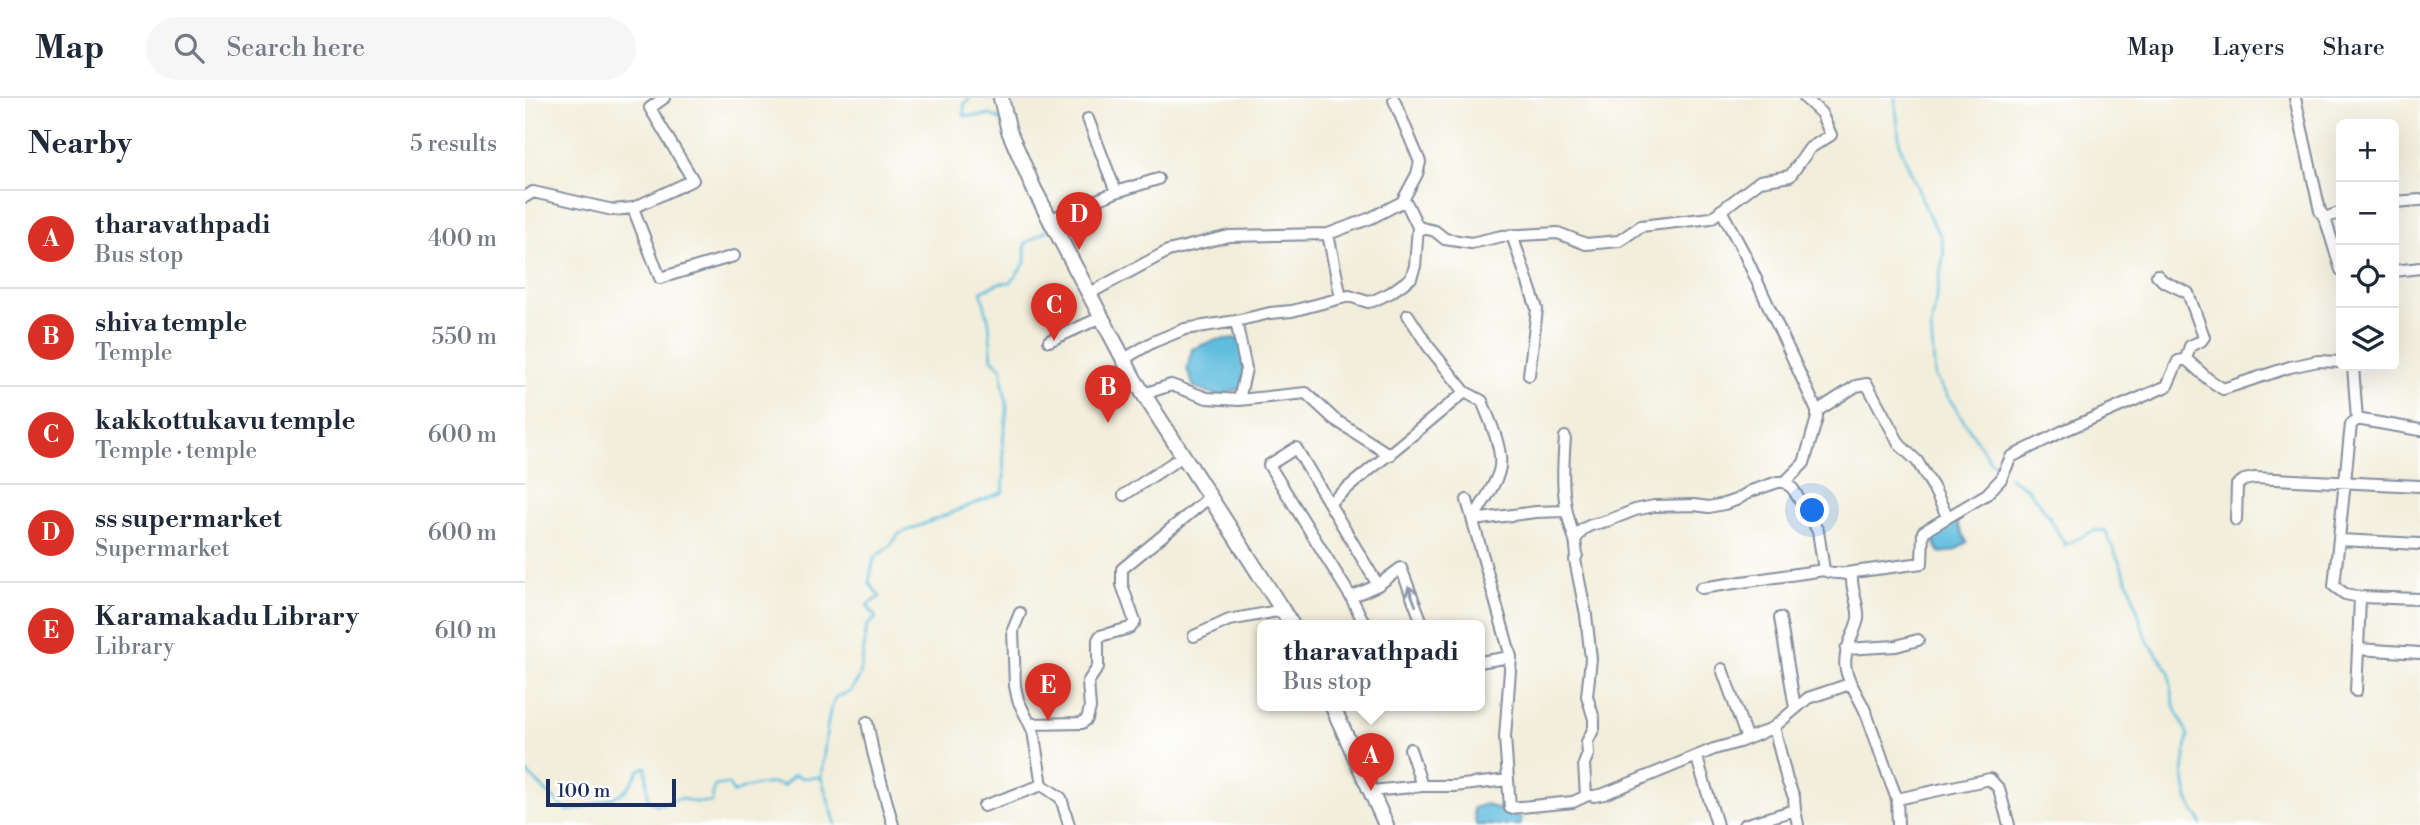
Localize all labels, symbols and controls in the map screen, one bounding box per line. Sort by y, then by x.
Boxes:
search box [146,17,636,80]
text: Map [35,28,104,69]
icon: search [170,29,208,67]
text: Search here [226,32,365,64]
text: Map [2127,33,2174,63]
text: Layers [2212,33,2284,63]
text: Share [2322,33,2385,63]
map controls [2336,119,2399,371]
button: + [2336,119,2399,182]
text: Nearby [28,125,132,163]
text: 5 results [410,130,497,158]
button: − [2336,182,2399,245]
pin: D [1056,192,1102,250]
text: tharavathpadi [95,209,270,241]
text: A [43,225,59,253]
text: 400 m [428,225,497,253]
text: Bus stop [95,241,183,269]
button: locate [2336,245,2399,308]
pin: C [1031,283,1077,341]
text: shiva temple [95,307,247,339]
button: layers [2336,308,2399,371]
text: B [42,323,60,351]
text: 550 m [432,323,497,351]
text: Temple [95,339,173,367]
pin: B [1085,365,1131,423]
text: kakkottukavu temple [95,405,355,437]
text: C [43,421,59,449]
text: 600 m [428,421,497,449]
text: Temple · temple [95,437,257,465]
your location [1795,493,1829,527]
text: ss supermarket [95,503,282,535]
text: D [42,519,60,547]
text: 600 m [428,519,497,547]
text: Supermarket [95,535,230,563]
one-way arrow [1404,586,1417,608]
text: Karamakadu Library [95,601,359,633]
text: E [43,617,59,645]
text: 610 m [434,617,497,645]
popup [1257,620,1485,711]
text: Library [95,633,174,661]
text: tharavathpadi [1283,636,1459,668]
pin: E [1025,663,1071,721]
text: Bus stop [1283,668,1372,696]
pin: A [1348,733,1394,791]
scale bar [546,776,675,808]
text: 100 m [557,779,610,803]

